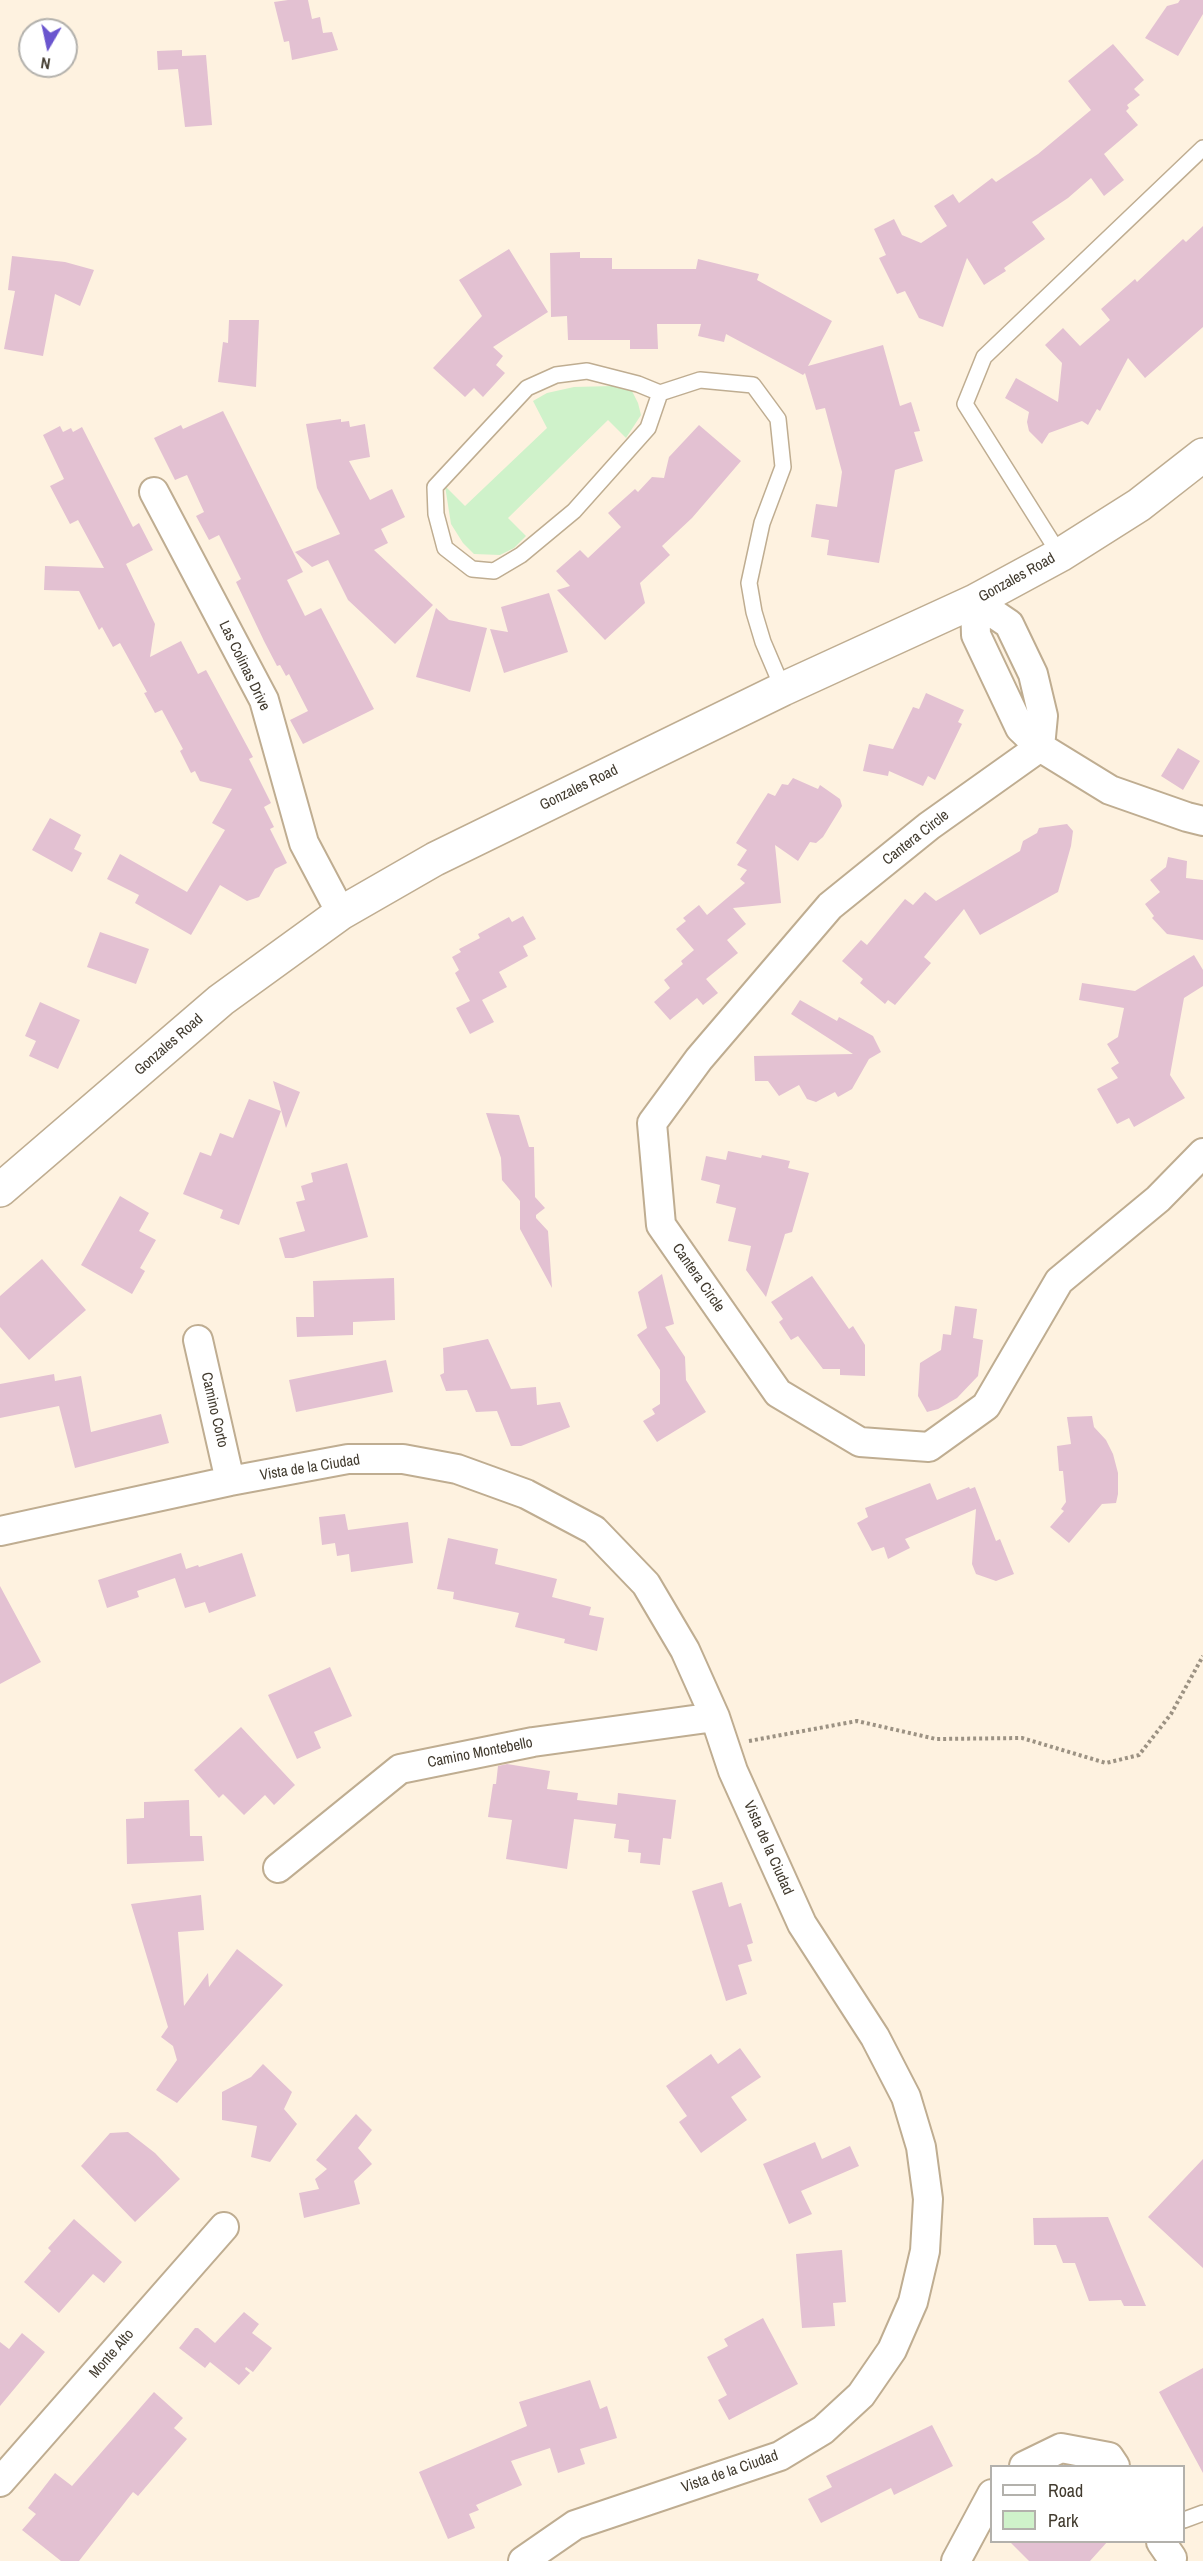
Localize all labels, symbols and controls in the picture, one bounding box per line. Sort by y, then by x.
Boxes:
north arrow [18,18,78,78]
text: N [39,52,52,75]
street label: Gonzales Road [976,550,1058,606]
street label: Las Colinas Drive [214,618,274,714]
street label: Gonzales Road [537,761,621,815]
street label: Cantera Circle [879,807,953,869]
street label: Gonzales Road [131,1010,207,1080]
street label: Cantera Circle [668,1240,728,1316]
street label: Camino Corto [197,1371,231,1449]
street label: Vista de la Ciudad [259,1451,361,1485]
street label: Camino Montebello [426,1734,534,1772]
street label: Vista de la Ciudad [739,1798,797,1898]
street label: Monte Alto [86,2326,138,2382]
street label: Vista de la Ciudad [679,2447,781,2497]
legend [990,2465,1185,2543]
text: Road [1048,2478,1083,2503]
text: Park [1048,2508,1078,2533]

